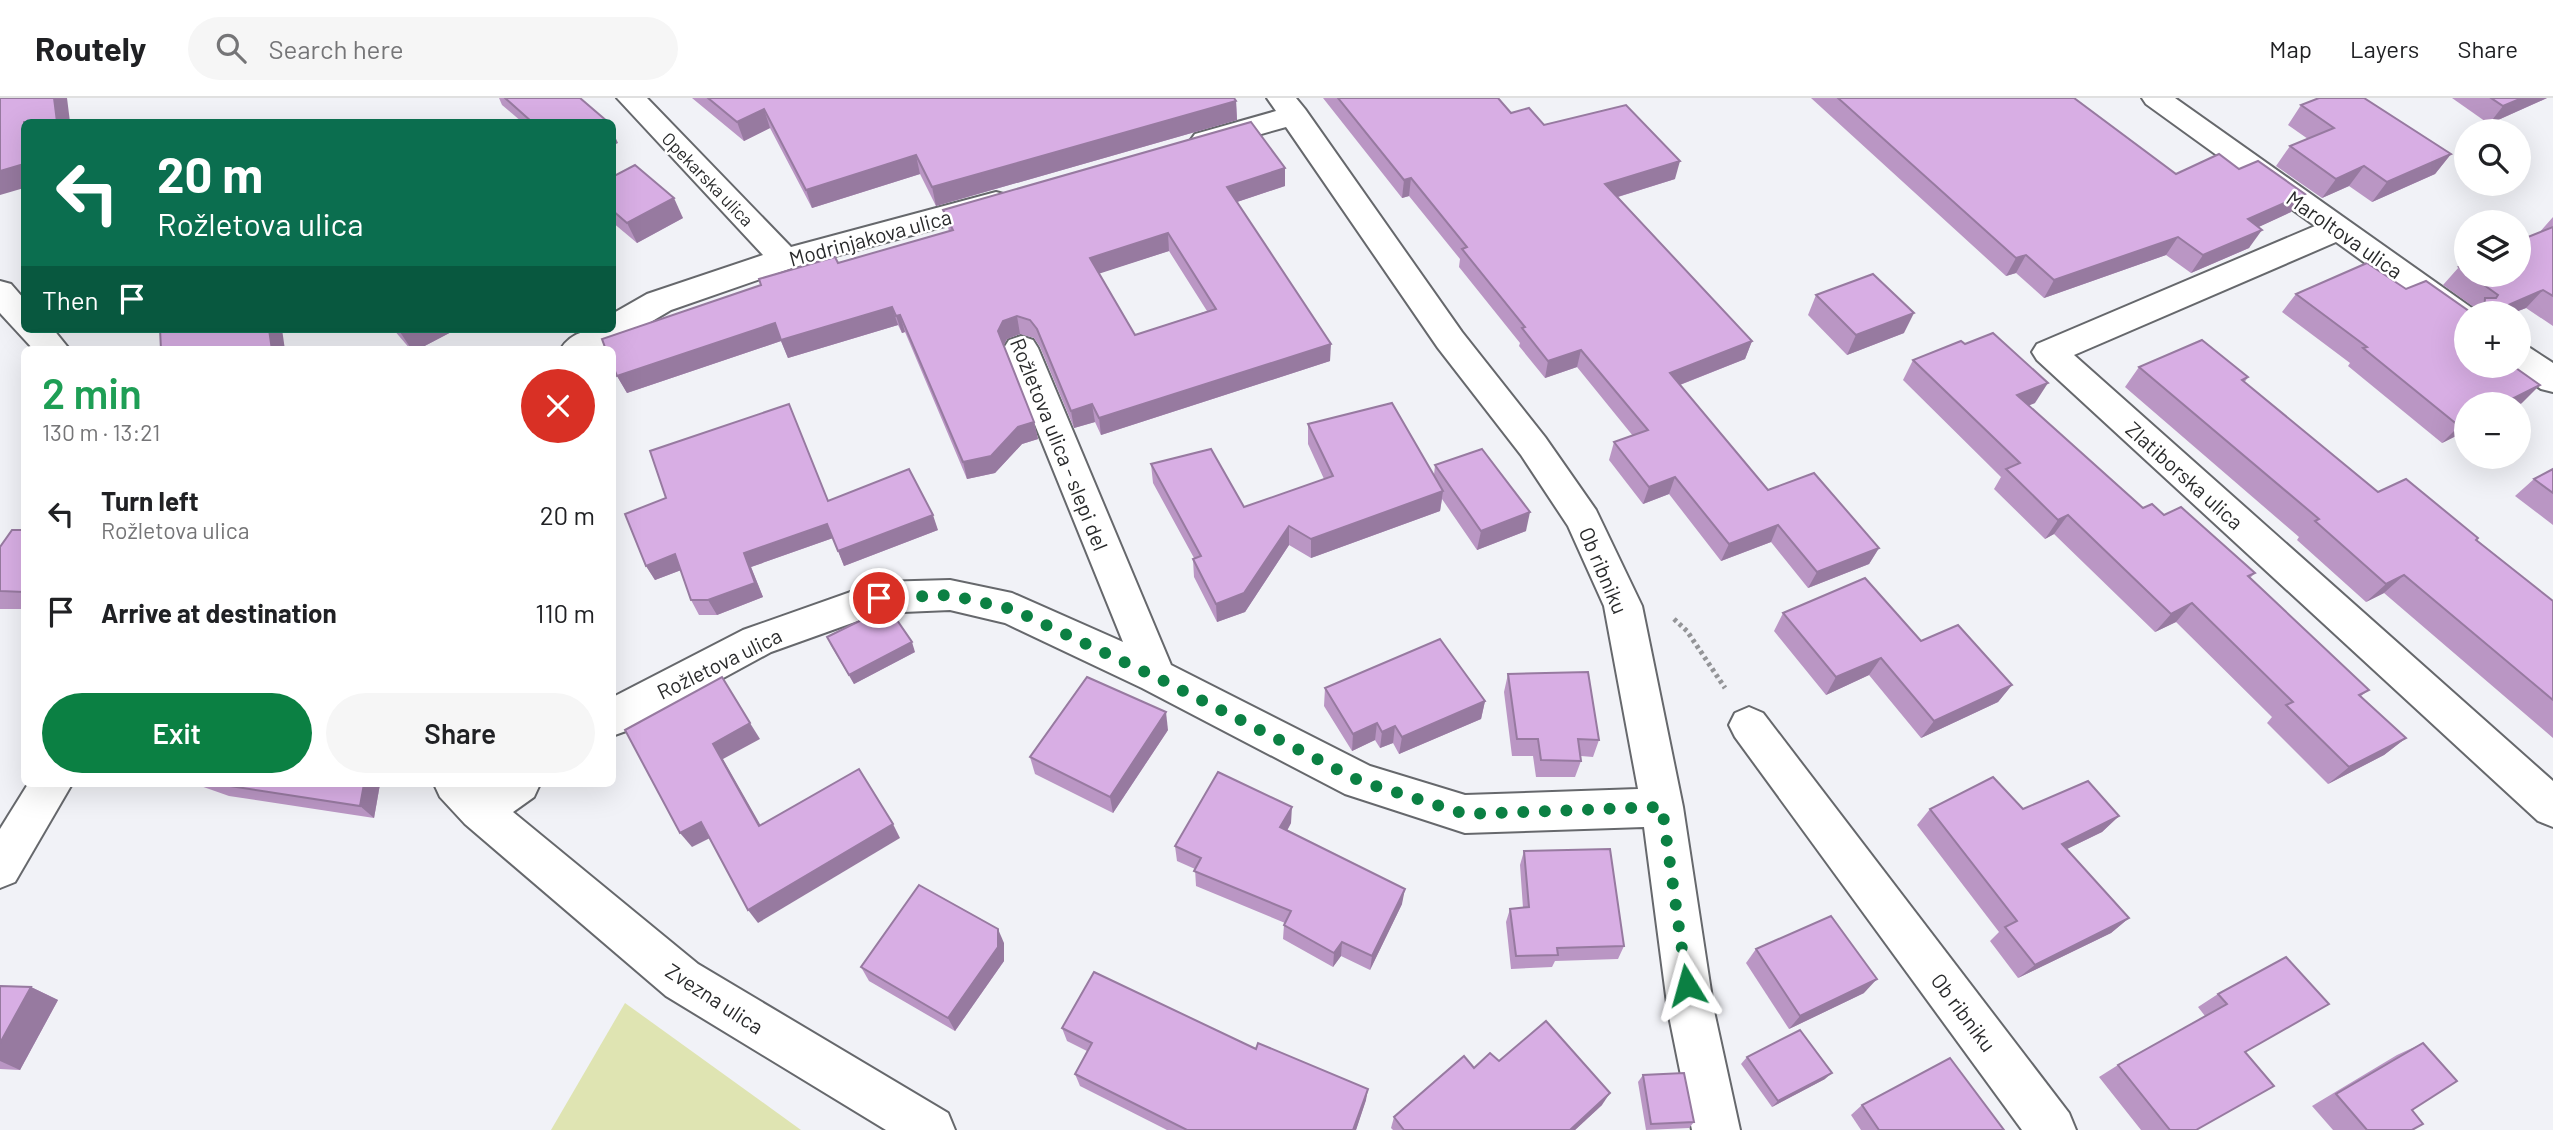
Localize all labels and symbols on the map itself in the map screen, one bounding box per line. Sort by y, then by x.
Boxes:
street label: Opekarska ulica [658,127,758,231]
street label: Maroltova ulica [2282,185,2408,283]
street label: Modrinjakova ulica [786,203,954,271]
street label: Rožletova ulica - slepi del [1006,334,1114,554]
street label: Zlatiborska ulica [2121,416,2249,534]
street label: Ob ribniku [1575,523,1633,617]
pin [849,568,909,628]
street label: Rožletova ulica [653,622,785,704]
position arrow [1650,948,1724,1022]
street label: Zvezna ulica [662,957,768,1039]
street label: Ob ribniku [1926,968,2002,1056]

